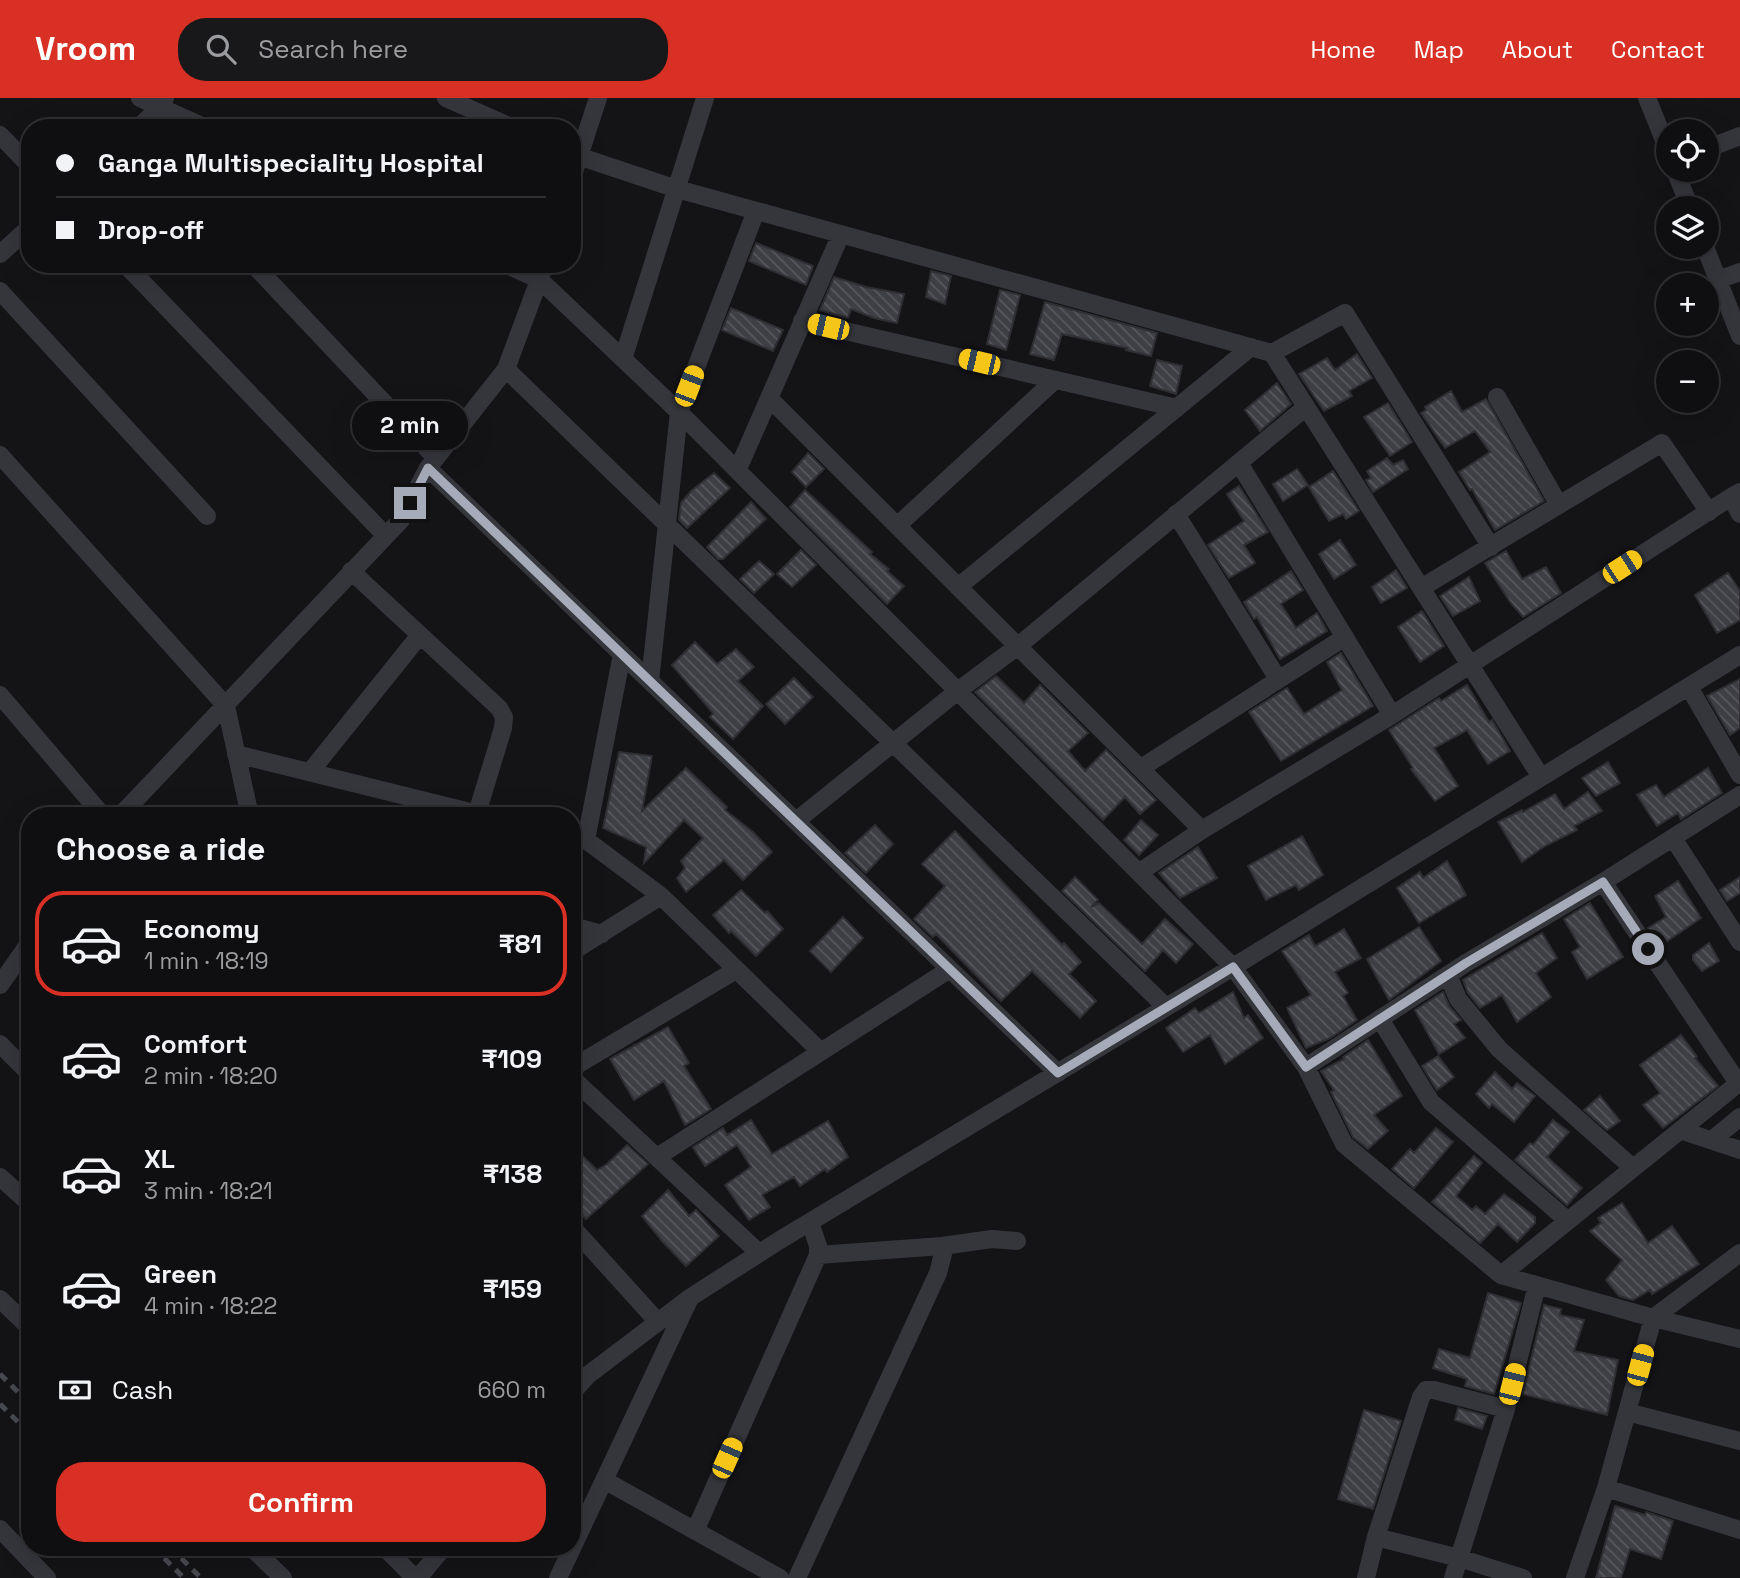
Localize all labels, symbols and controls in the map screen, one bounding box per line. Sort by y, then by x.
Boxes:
search box [178,18,668,81]
text: Vroom [35,28,136,70]
icon: search [202,30,240,68]
text: Search here [258,32,408,66]
text: Home [1310,34,1376,65]
text: Map [1414,34,1464,65]
text: About [1502,34,1573,65]
text: Contact [1611,34,1705,65]
map controls [1656,119,1719,413]
button: locate [1656,119,1719,182]
text: Ganga Multispeciality Hospital [98,146,484,180]
button: layers [1656,196,1719,259]
text: Drop-off [98,213,204,247]
button: + [1656,273,1719,336]
car [806,312,851,342]
car [957,347,1002,377]
button: − [1656,350,1719,413]
car [672,363,707,409]
callout: 2 min [352,402,468,450]
text: 2 min [380,410,440,440]
route end [394,487,426,519]
car [1599,547,1646,587]
text: Choose a ride [56,829,266,869]
icon: car [60,912,123,975]
text: Economy [144,912,260,946]
text: ₹81 [498,927,542,961]
route start [1632,933,1664,965]
text: 1 min · 18:19 [144,946,269,976]
icon: car [60,1027,123,1090]
text: Comfort [144,1027,247,1061]
text: ₹109 [481,1042,542,1076]
text: 2 min · 18:20 [144,1061,278,1091]
icon: car [60,1142,123,1205]
text: XL [144,1142,175,1176]
text: ₹138 [483,1157,542,1191]
text: 3 min · 18:21 [144,1176,273,1206]
icon: car [60,1257,123,1320]
text: Green [144,1257,217,1291]
text: ₹159 [482,1272,542,1306]
text: 4 min · 18:22 [144,1291,277,1321]
car [1625,1342,1656,1388]
car [1497,1361,1528,1407]
icon: cash [56,1371,94,1409]
text: Cash [112,1373,173,1407]
text: 660 m [477,1375,546,1405]
car [709,1435,746,1481]
button: Confirm [56,1462,546,1542]

